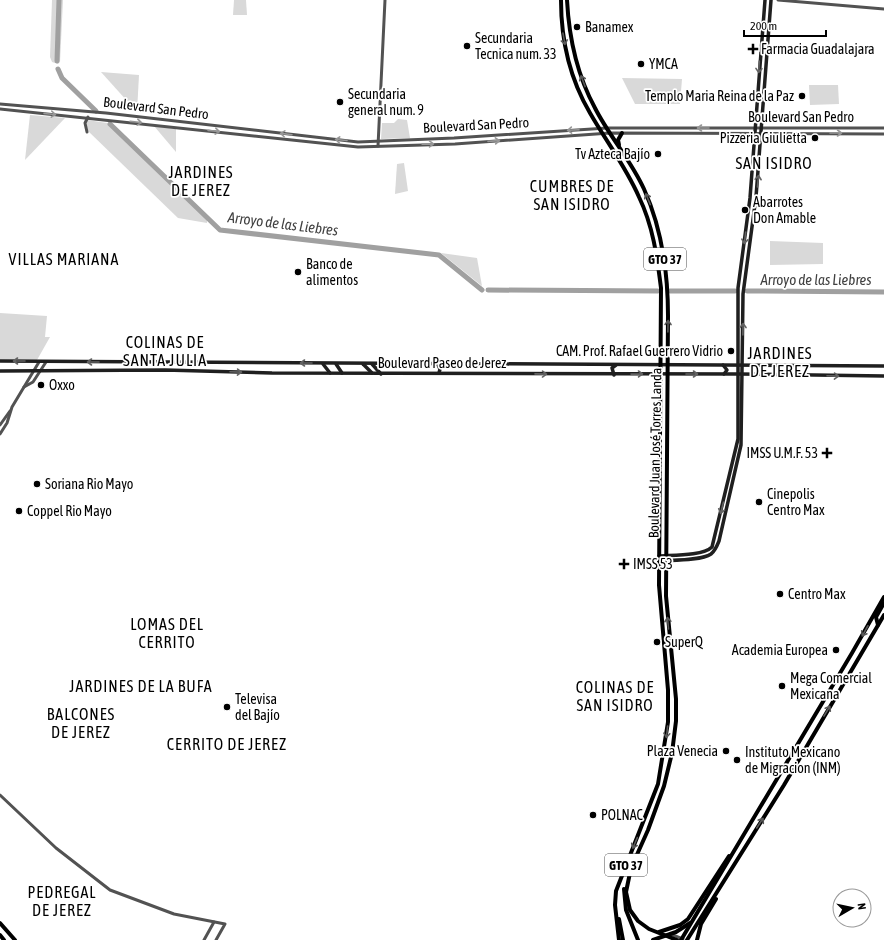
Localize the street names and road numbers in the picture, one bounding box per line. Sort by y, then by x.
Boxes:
street label: Boulevard San Pedro [102,94,210,122]
street label: Boulevard San Pedro [748,109,854,125]
street label: Boulevard San Pedro [423,114,529,136]
road number: GTO 37 [644,248,686,270]
street label: Boulevard Paseo de Jerez [378,355,506,371]
street label: Boulevard Juan José Torres Landa [646,368,664,538]
road number: GTO 37 [605,854,647,876]

